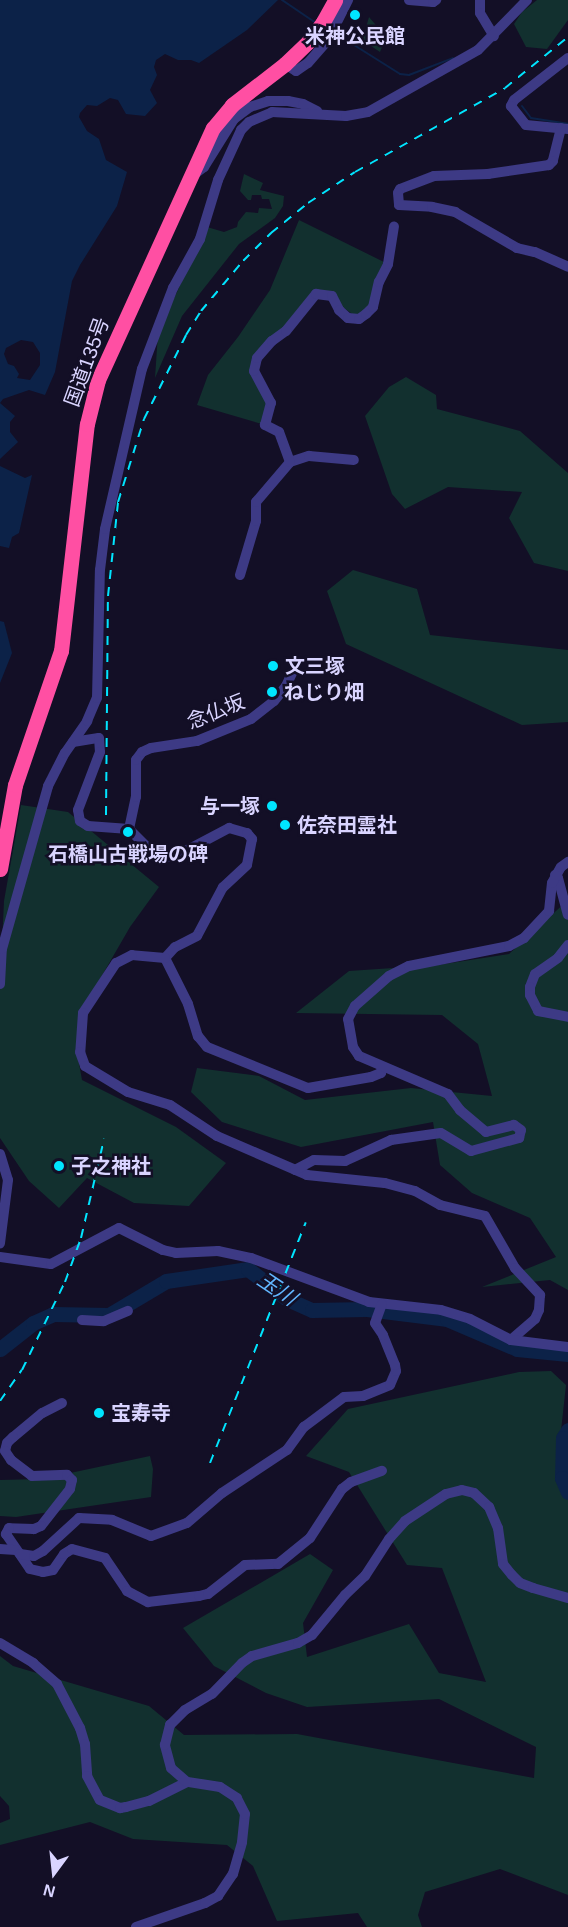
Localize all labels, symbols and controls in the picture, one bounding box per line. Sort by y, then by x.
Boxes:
marker: 米神公民館 [348,8,362,22]
place label: 米神公民館 [305,24,405,48]
street label: 国道135号 [60,314,114,410]
place label: 文三塚 [285,654,345,678]
marker: 文三塚 [266,659,280,673]
place label: ねじり畑 [284,680,364,704]
marker: ねじり畑 [265,685,279,699]
street label: 念仏坂 [184,690,248,734]
place label: 与一塚 [200,794,260,818]
marker: 与一塚 [265,799,279,813]
place label: 佐奈田霊社 [297,813,397,837]
marker: 佐奈田霊社 [278,818,292,832]
marker: 石橋山古戦場の碑 [121,825,135,839]
place label: 石橋山古戦場の碑 [48,842,208,866]
place label: 子之神社 [71,1154,151,1178]
marker: 子之神社 [52,1159,66,1173]
water label: 玉川 [253,1267,301,1311]
place label: 宝寿寺 [111,1401,171,1425]
marker: 宝寿寺 [92,1406,106,1420]
north arrow [24,1843,84,1903]
text: N [41,1881,57,1901]

